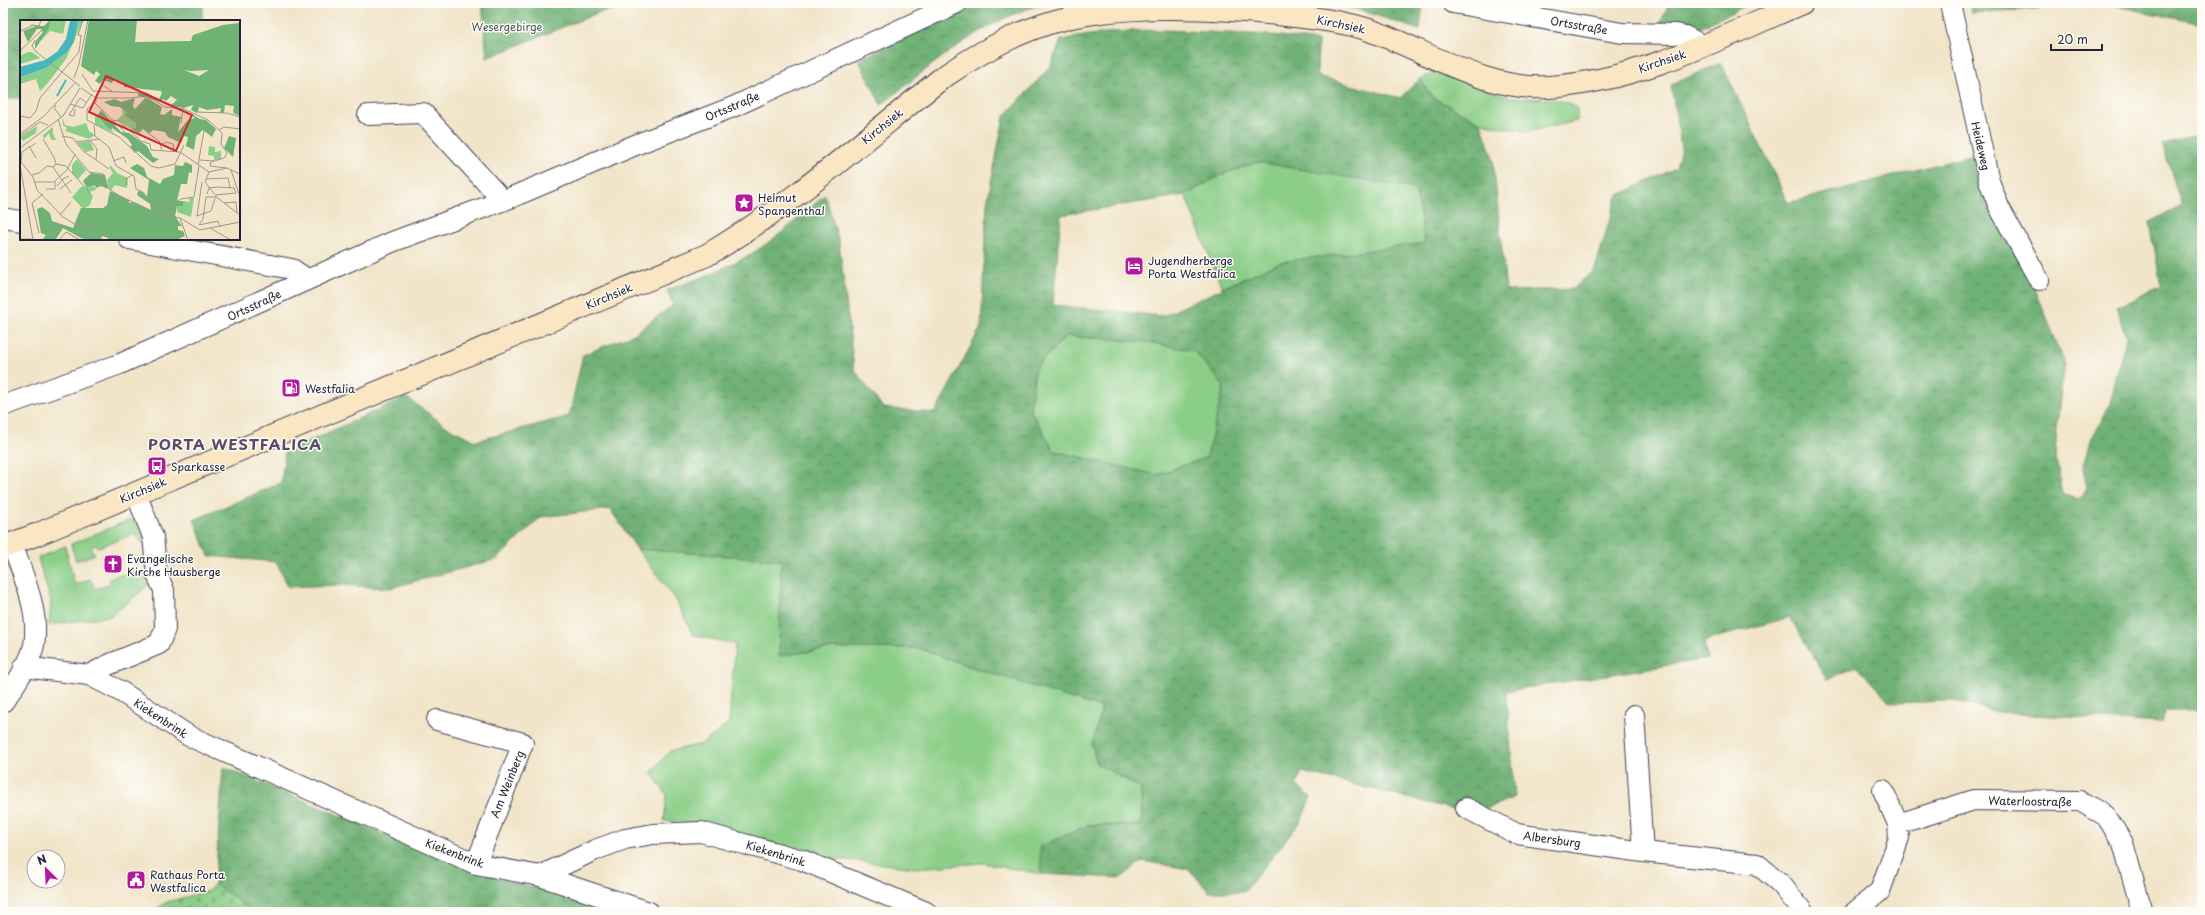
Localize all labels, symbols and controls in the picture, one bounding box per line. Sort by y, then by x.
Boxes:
street label: Kirchsiek [1315,11,1367,38]
street label: Ortsstraße [1549,12,1609,38]
park label: Wesergebirge [472,18,543,35]
inset map [20,20,240,240]
scale bar [2051,26,2102,52]
text: 20 m [2057,30,2088,48]
street label: Kirchsiek [1636,45,1688,77]
street label: Ortsstraße [702,87,762,125]
street label: Kirchsiek [857,104,907,148]
street label: Heideweg [1967,120,1995,172]
place label: Helmut Spangenthal [758,189,825,219]
place icon: Helmut Spangenthal [733,192,755,214]
place label: Jugendherberge Porta Westfalica [1148,252,1236,282]
hotel icon: Jugendherberge Porta Westfalica [1123,255,1145,277]
street label: Kirchsiek [583,278,635,313]
street label: Ortsstraße [224,285,284,325]
fuel station icon: Westfalia [280,377,302,399]
place label: Westfalia [305,380,355,397]
district label: PORTA WESTFALICA [148,432,322,455]
bus stop icon: Sparkasse [146,455,168,477]
place label: Sparkasse [171,458,225,475]
street label: Kirchsiek [117,472,169,507]
place label: Evangelische Kirche Hausberge [127,550,221,580]
church icon: Evangelische Kirche Hausberge [102,553,124,575]
street label: Kiekenbrink [130,694,192,742]
street label: Am Weinberg [486,748,528,820]
street label: Waterloostraße [1988,792,2072,810]
street label: Albersburg [1522,827,1582,851]
street label: Kiekenbrink [423,834,487,872]
street label: Kiekenbrink [744,836,808,870]
north arrow [26,849,66,889]
text: N [34,850,49,869]
place label: Rathaus Porta Westfalica [150,866,225,896]
public building icon: Rathaus Porta Westfalica [125,869,147,891]

